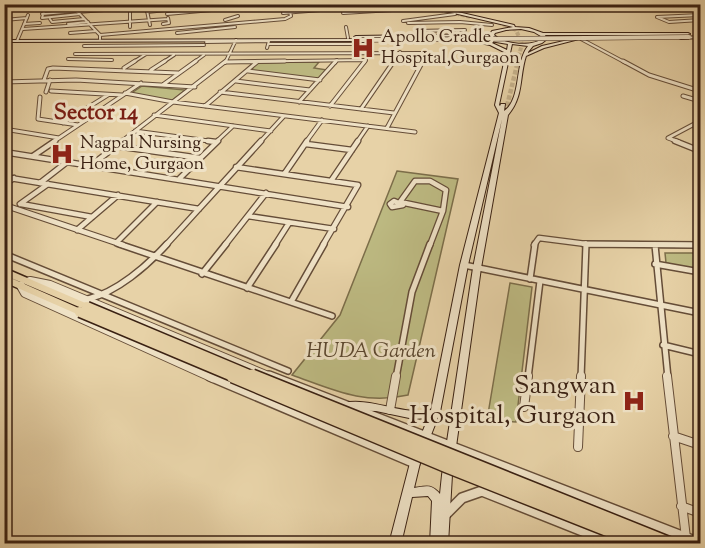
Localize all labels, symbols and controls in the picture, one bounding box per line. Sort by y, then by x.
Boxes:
place label: Apollo Cradle Hospital,Gurgaon [381,25,520,72]
hospital icon: Apollo Cradle Hospital,Gurgaon [350,35,376,61]
district label: Sector 14 [54,98,138,130]
place label: Nagpal Nursing Home, Gurgaon [80,131,205,178]
hospital icon: Nagpal Nursing Home, Gurgaon [49,141,75,167]
park label: HUDA Garden [306,337,436,367]
place label: Sangwan Hospital, Gurgaon [409,368,616,435]
hospital icon: Sangwan Hospital, Gurgaon [621,388,647,414]

